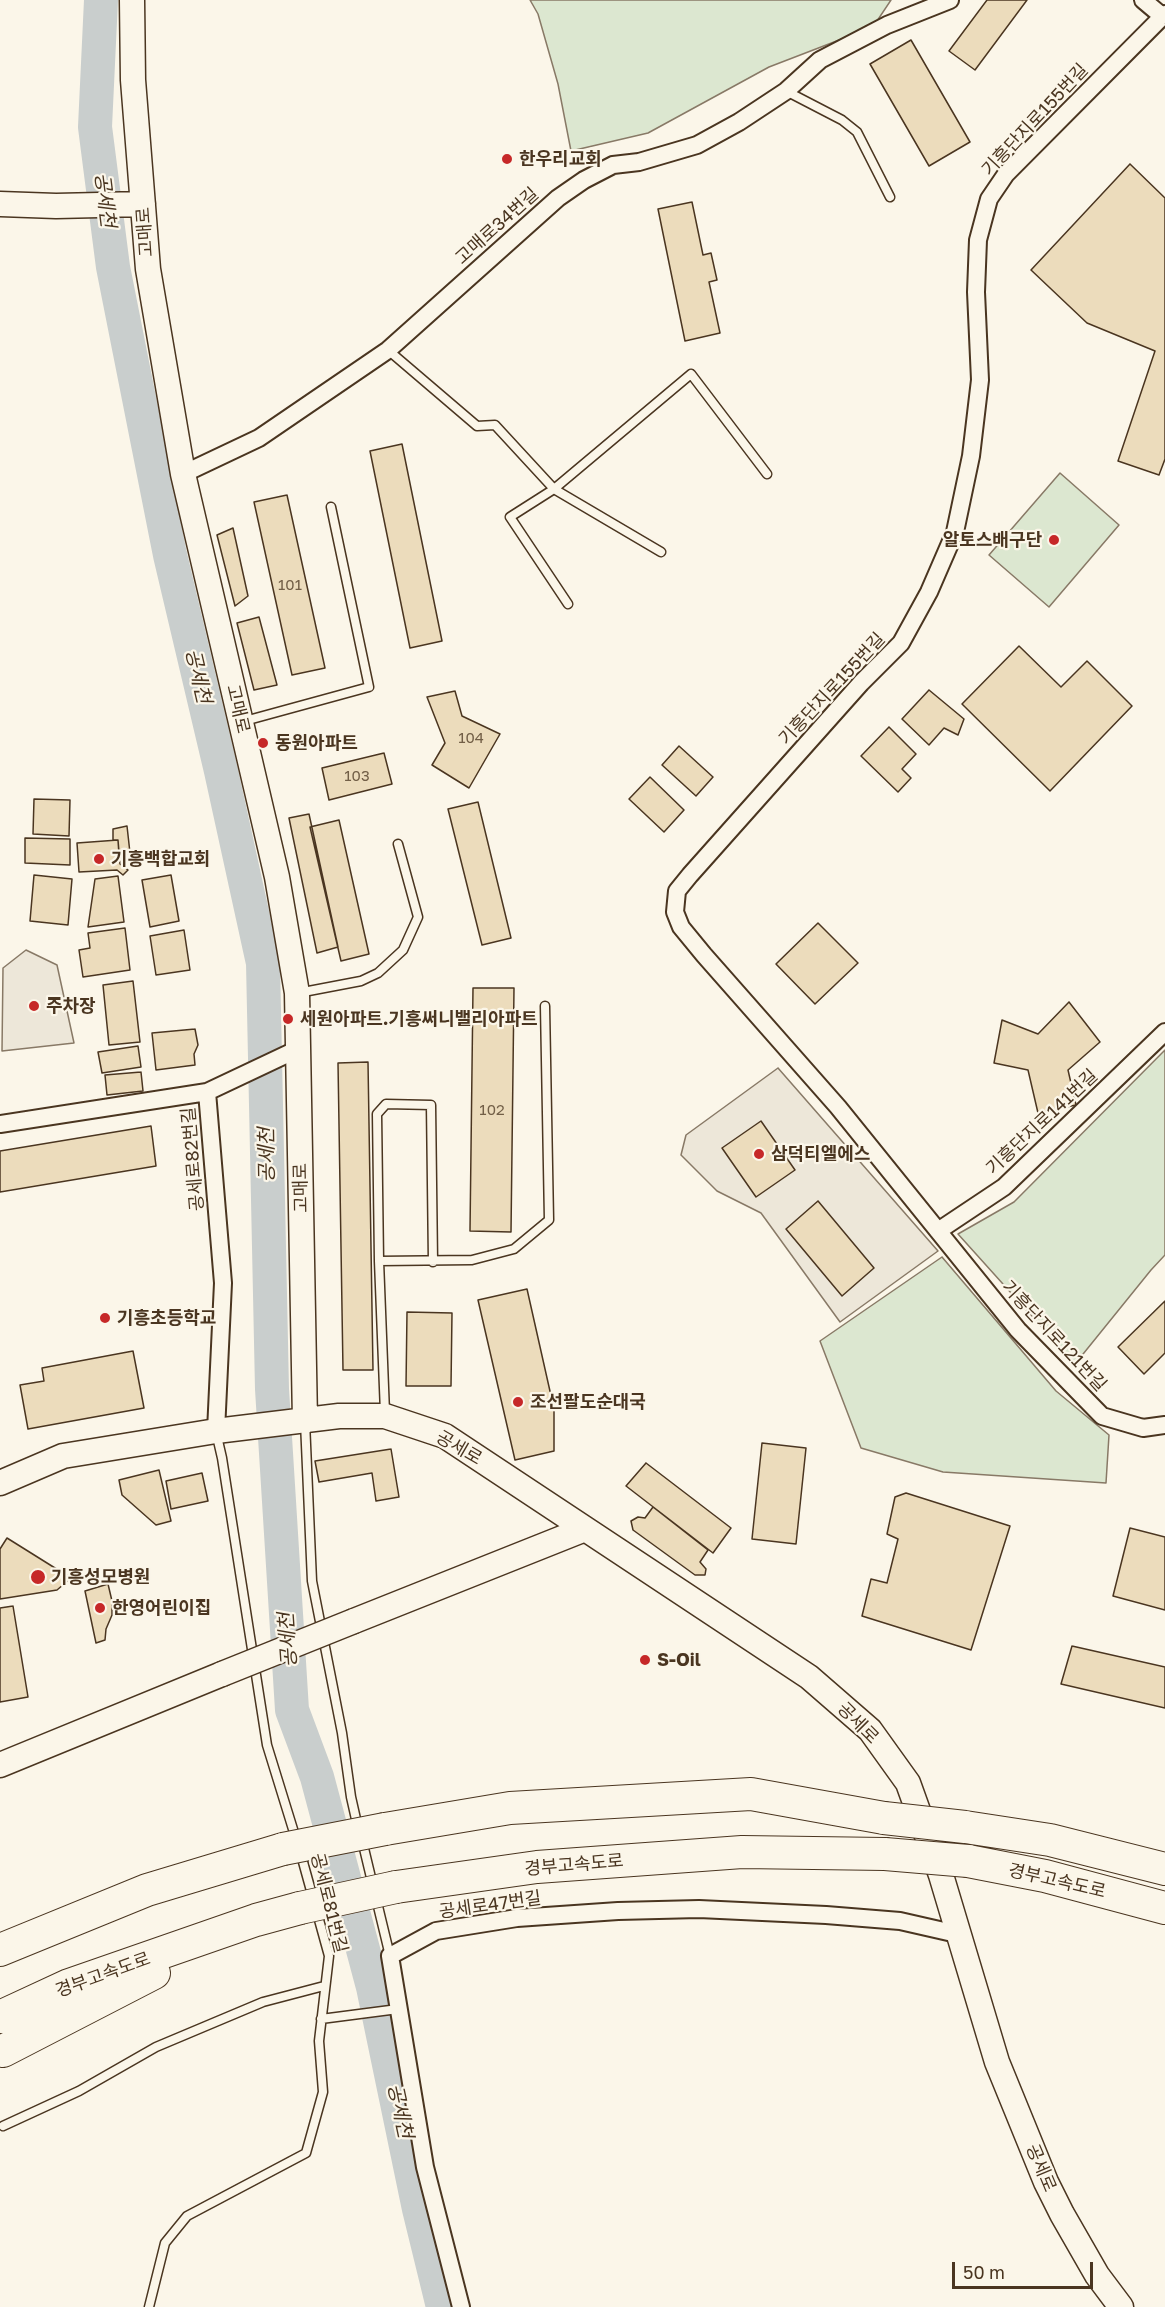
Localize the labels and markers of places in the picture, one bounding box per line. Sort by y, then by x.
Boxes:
place label: 한우리교회 [519,148,602,170]
marker: 한우리교회 [500,152,514,166]
place label: 알토스배구단 [943,529,1042,551]
marker: 알토스배구단 [1047,533,1061,547]
place label: 동원아파트 [275,732,358,754]
marker: 동원아파트 [256,736,270,750]
place label: 기흥백합교회 [111,848,210,870]
marker: 기흥백합교회 [92,852,106,866]
place label: 주차장 [46,995,96,1017]
marker: 주차장 [27,999,41,1013]
place label: 세원아파트.기흥써니밸리아파트 [300,1008,538,1030]
marker: 세원아파트.기흥써니밸리아파트 [281,1012,295,1026]
place label: 삼덕티엘에스 [771,1143,870,1165]
marker: 삼덕티엘에스 [752,1147,766,1161]
place label: 기흥초등학교 [117,1307,216,1329]
marker: 기흥초등학교 [98,1311,112,1325]
place label: 조선팔도순대국 [530,1391,646,1413]
marker: 조선팔도순대국 [511,1395,525,1409]
place label: 기흥성모병원 [51,1566,150,1588]
marker: 기흥성모병원 [29,1568,47,1586]
place label: 한영어린이집 [112,1597,211,1619]
marker: 한영어린이집 [93,1601,107,1615]
place label: S-Oil [657,1649,701,1671]
marker: S-Oil [638,1653,652,1667]

